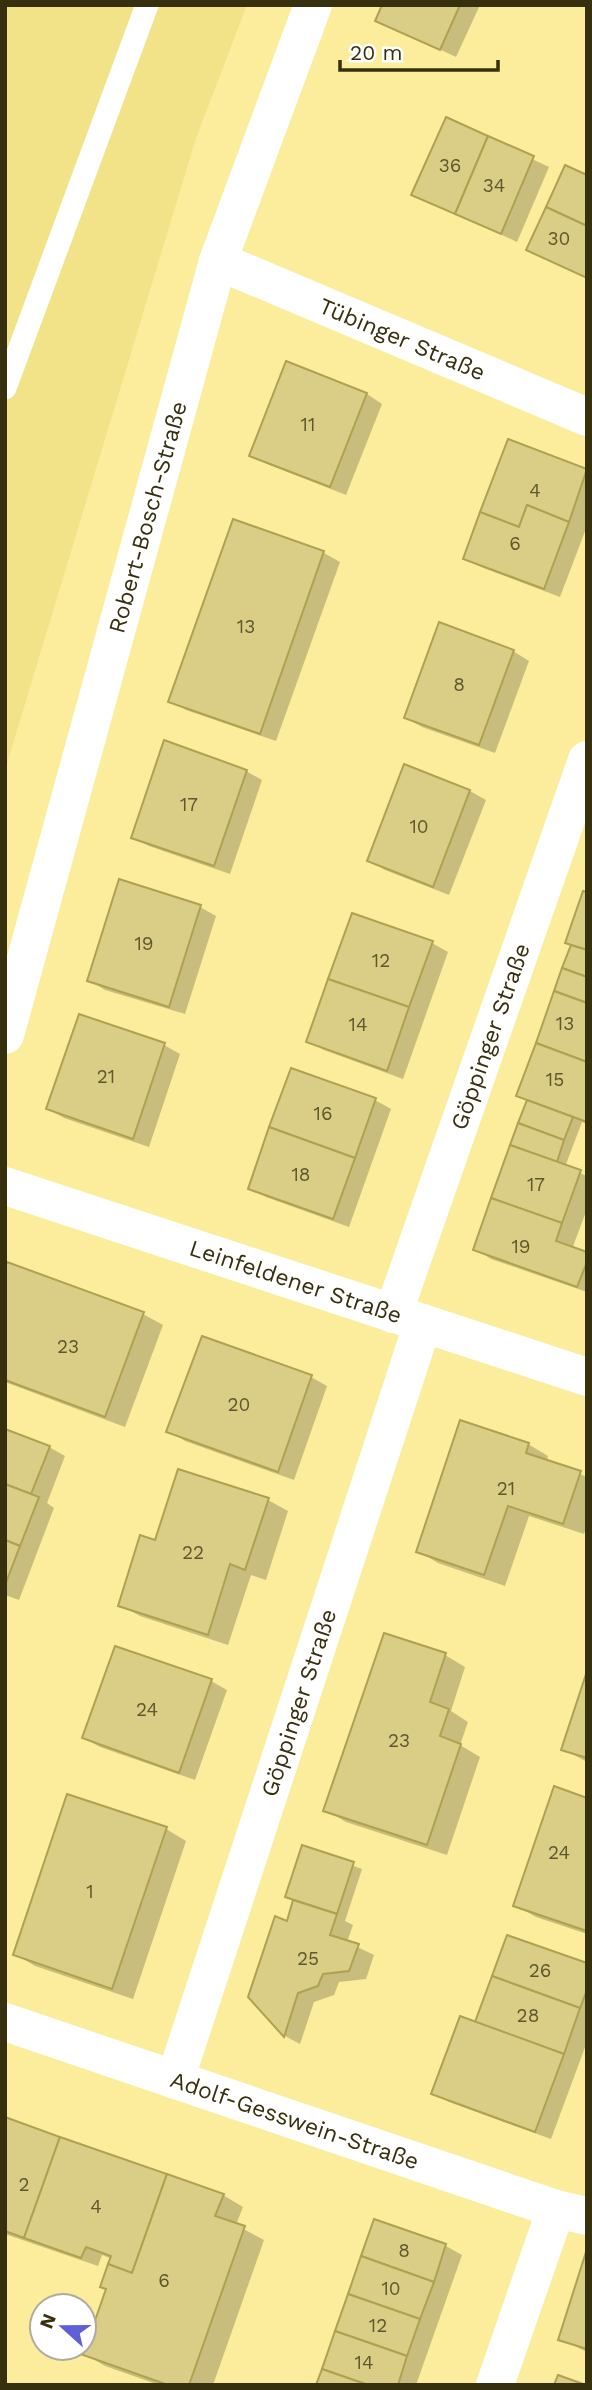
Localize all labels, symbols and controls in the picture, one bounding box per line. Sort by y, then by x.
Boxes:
scale bar [340,28,498,72]
text: 20 m [350,40,402,65]
house number: 36 [439,154,461,177]
house number: 34 [483,174,505,197]
house number: 30 [548,227,570,250]
street label: Tübinger Straße [315,292,489,386]
street label: Robert-Bosch-Straße [103,398,192,636]
house number: 11 [301,413,315,436]
house number: 4 [529,479,541,502]
house number: 6 [509,532,521,555]
house number: 13 [237,615,255,638]
house number: 8 [453,673,465,696]
house number: 17 [180,793,198,816]
house number: 10 [409,815,429,838]
house number: 19 [134,932,154,955]
street label: Göppinger Straße [445,940,535,1133]
house number: 12 [372,949,390,972]
house number: 13 [556,1012,574,1035]
house number: 14 [348,1013,368,1036]
house number: 21 [97,1065,115,1088]
house number: 15 [546,1068,564,1091]
house number: 16 [314,1102,332,1125]
house number: 18 [291,1163,311,1186]
house number: 17 [527,1173,545,1196]
street label: Leinfeldener Straße [186,1234,405,1329]
house number: 19 [511,1235,531,1258]
house number: 23 [57,1335,79,1358]
house number: 20 [228,1393,250,1416]
house number: 21 [497,1477,515,1500]
house number: 22 [182,1541,204,1564]
street label: Göppinger Straße [255,1605,342,1800]
house number: 24 [136,1698,158,1721]
house number: 23 [388,1729,410,1752]
house number: 24 [548,1841,570,1864]
house number: 1 [86,1880,94,1903]
house number: 25 [297,1947,319,1970]
house number: 26 [529,1959,551,1982]
house number: 28 [517,2004,539,2027]
street label: Adolf-Gesswein-Straße [167,2066,423,2175]
house number: 2 [18,2173,30,2196]
house number: 4 [90,2195,102,2218]
house number: 8 [398,2239,410,2262]
house number: 6 [158,2269,170,2292]
house number: 10 [381,2277,401,2300]
north arrow [28,2292,98,2362]
text: N [34,2310,61,2332]
house number: 12 [369,2314,387,2337]
house number: 14 [354,2351,374,2374]

